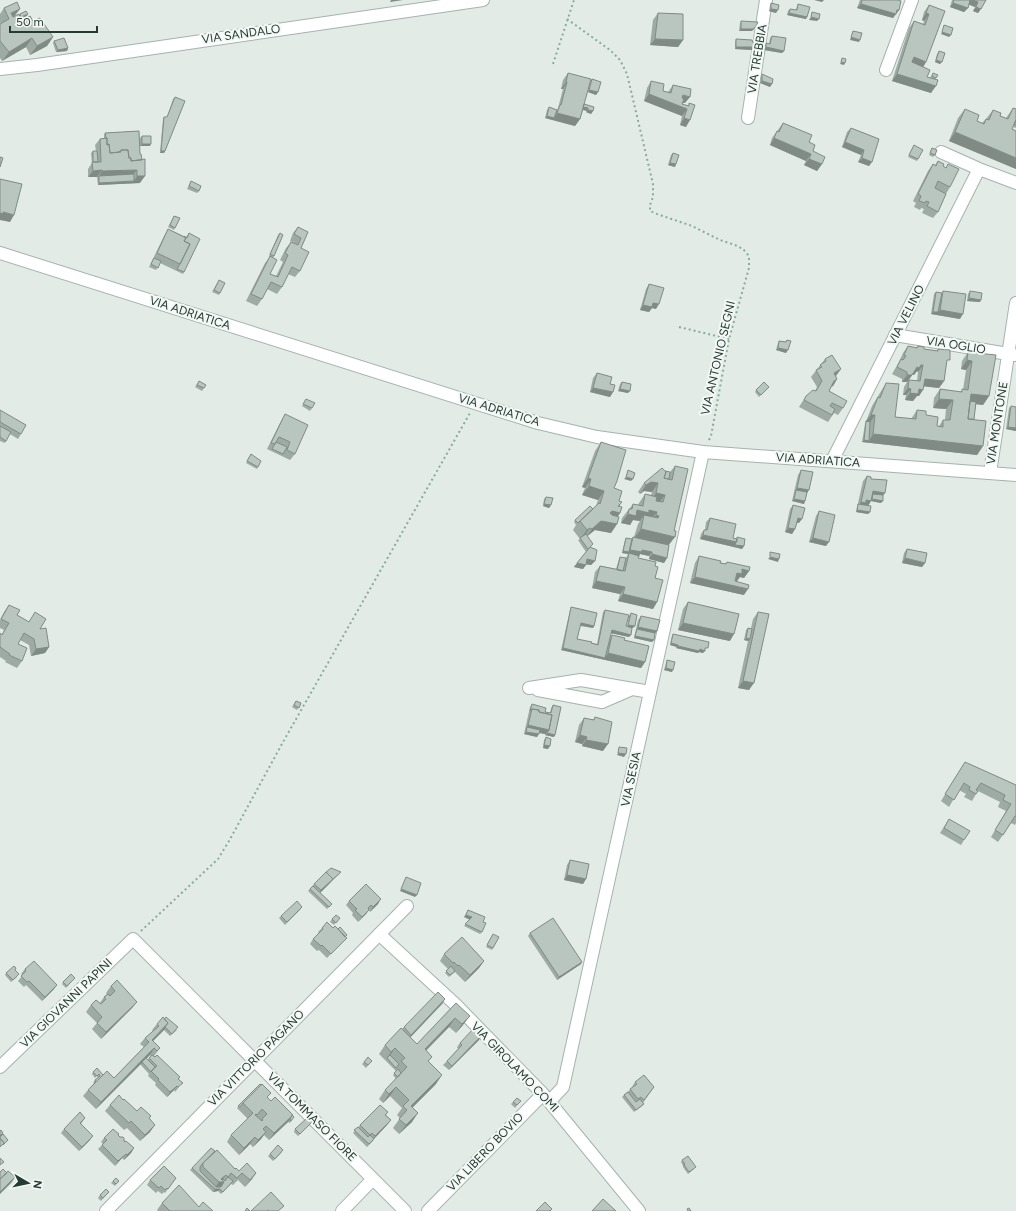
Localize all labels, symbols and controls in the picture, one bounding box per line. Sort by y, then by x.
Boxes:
scale bar [10,8,97,34]
text: 50 m [16,15,44,29]
street label: VIA SANDALO [201,22,281,46]
street label: VIA TREBBIA [745,23,769,95]
street label: VIA VELINO [885,282,927,348]
street label: VIA ADRIATICA [148,293,232,333]
street label: VIA ANTONIO SEGNI [698,299,738,417]
street label: VIA OGLIO [925,333,987,357]
street label: VIA MONTONE [984,381,1010,465]
street label: VIA ADRIATICA [457,391,541,429]
street label: VIA ADRIATICA [775,450,861,470]
street label: VIA SESIA [618,750,644,808]
street label: VIA GIOVANNI PAPINI [17,955,115,1051]
street label: VIA VITTORIO PAGANO [205,1007,307,1109]
street label: VIA GIROLAMO COMI [468,1019,562,1115]
street label: VIA TOMMASO FIORE [264,1069,360,1165]
street label: VIA LIBERO BOVIO [444,1110,526,1194]
north arrow [8,1163,48,1203]
text: N [30,1179,44,1190]

